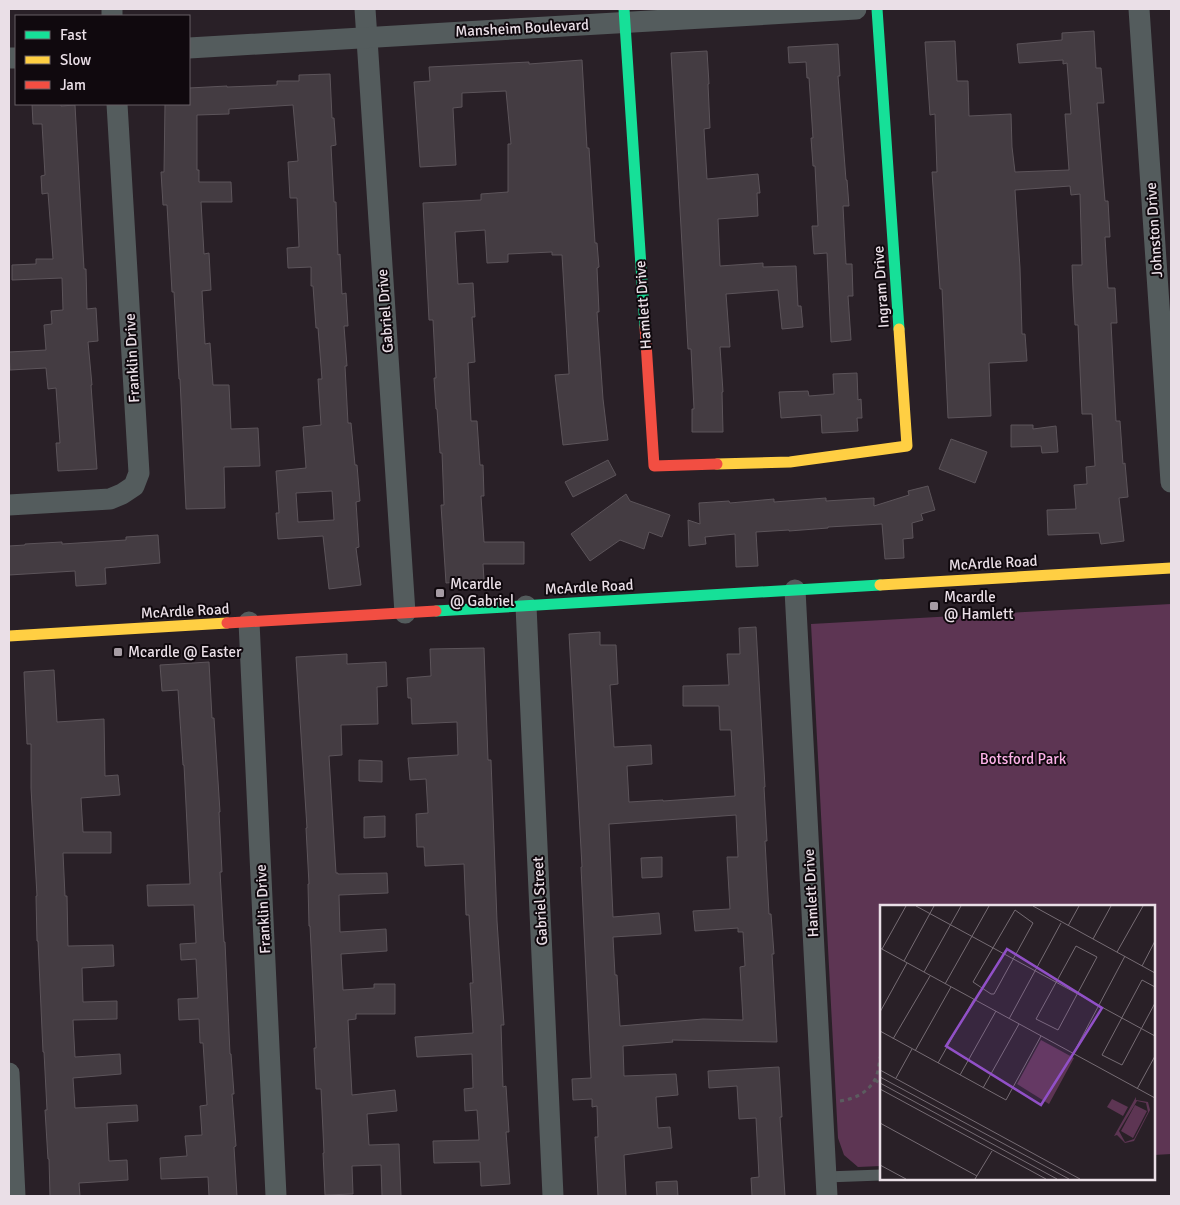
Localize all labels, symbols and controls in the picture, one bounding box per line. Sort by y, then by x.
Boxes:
legend [15,15,190,105]
street label: Mansheim Boulevard [455,16,589,40]
text: Fast [60,26,87,44]
text: Slow [60,51,91,69]
text: Jam [60,76,86,94]
street label: Johnston Drive [1142,182,1166,278]
street label: Ingram Drive [869,245,893,329]
street label: Hamlett Drive [631,260,655,350]
street label: Gabriel Drive [373,269,397,353]
street label: Franklin Drive [121,313,143,403]
street label: McArdle Road [948,552,1038,574]
place label: Mcardle @ Gabriel [450,575,514,610]
street label: McArdle Road [544,576,634,598]
marker: Mcardle @ Gabriel [434,587,446,599]
place label: Mcardle @ Hamlett [944,588,1013,623]
street label: McArdle Road [140,600,230,622]
marker: Mcardle @ Hamlett [928,600,940,612]
place label: Mcardle @ Easter [128,643,242,661]
marker: Mcardle @ Easter [112,646,124,658]
park label: Botsford Park [980,750,1067,768]
street label: Hamlett Drive [800,848,822,938]
street label: Gabriel Street [529,856,551,946]
street label: Franklin Drive [252,864,274,954]
inset map [880,905,1155,1180]

